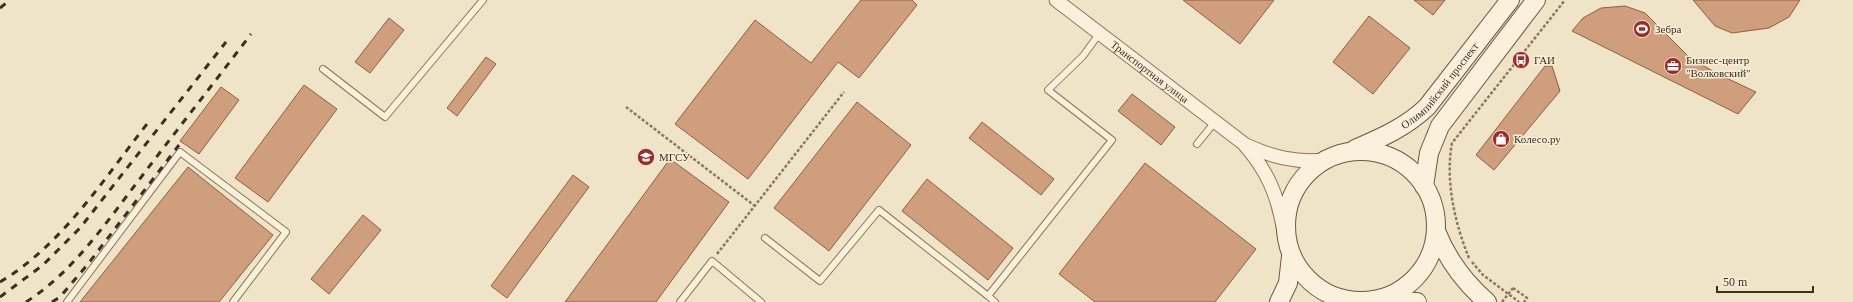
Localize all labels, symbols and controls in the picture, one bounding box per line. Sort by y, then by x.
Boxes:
sports icon: Зебра [1632,19,1652,39]
place label: Зебра [1655,23,1681,35]
street label: Транспортная улица [1108,38,1191,105]
street label: Олимпийский проспект [1399,40,1481,131]
bus stop icon: ГАИ [1511,50,1531,70]
place label: ГАИ [1534,54,1555,66]
place label: Бизнес-центр "Волковский" [1686,54,1751,79]
office icon: Бизнес-центр "Волковский" [1663,56,1683,76]
shop icon: Колесо.ру [1491,129,1511,149]
place label: Колесо.ру [1514,133,1561,145]
school or university icon: МГСУ [636,147,656,167]
place label: МГСУ [659,151,690,163]
scale bar [1717,268,1813,294]
text: 50 m [1723,275,1748,289]

